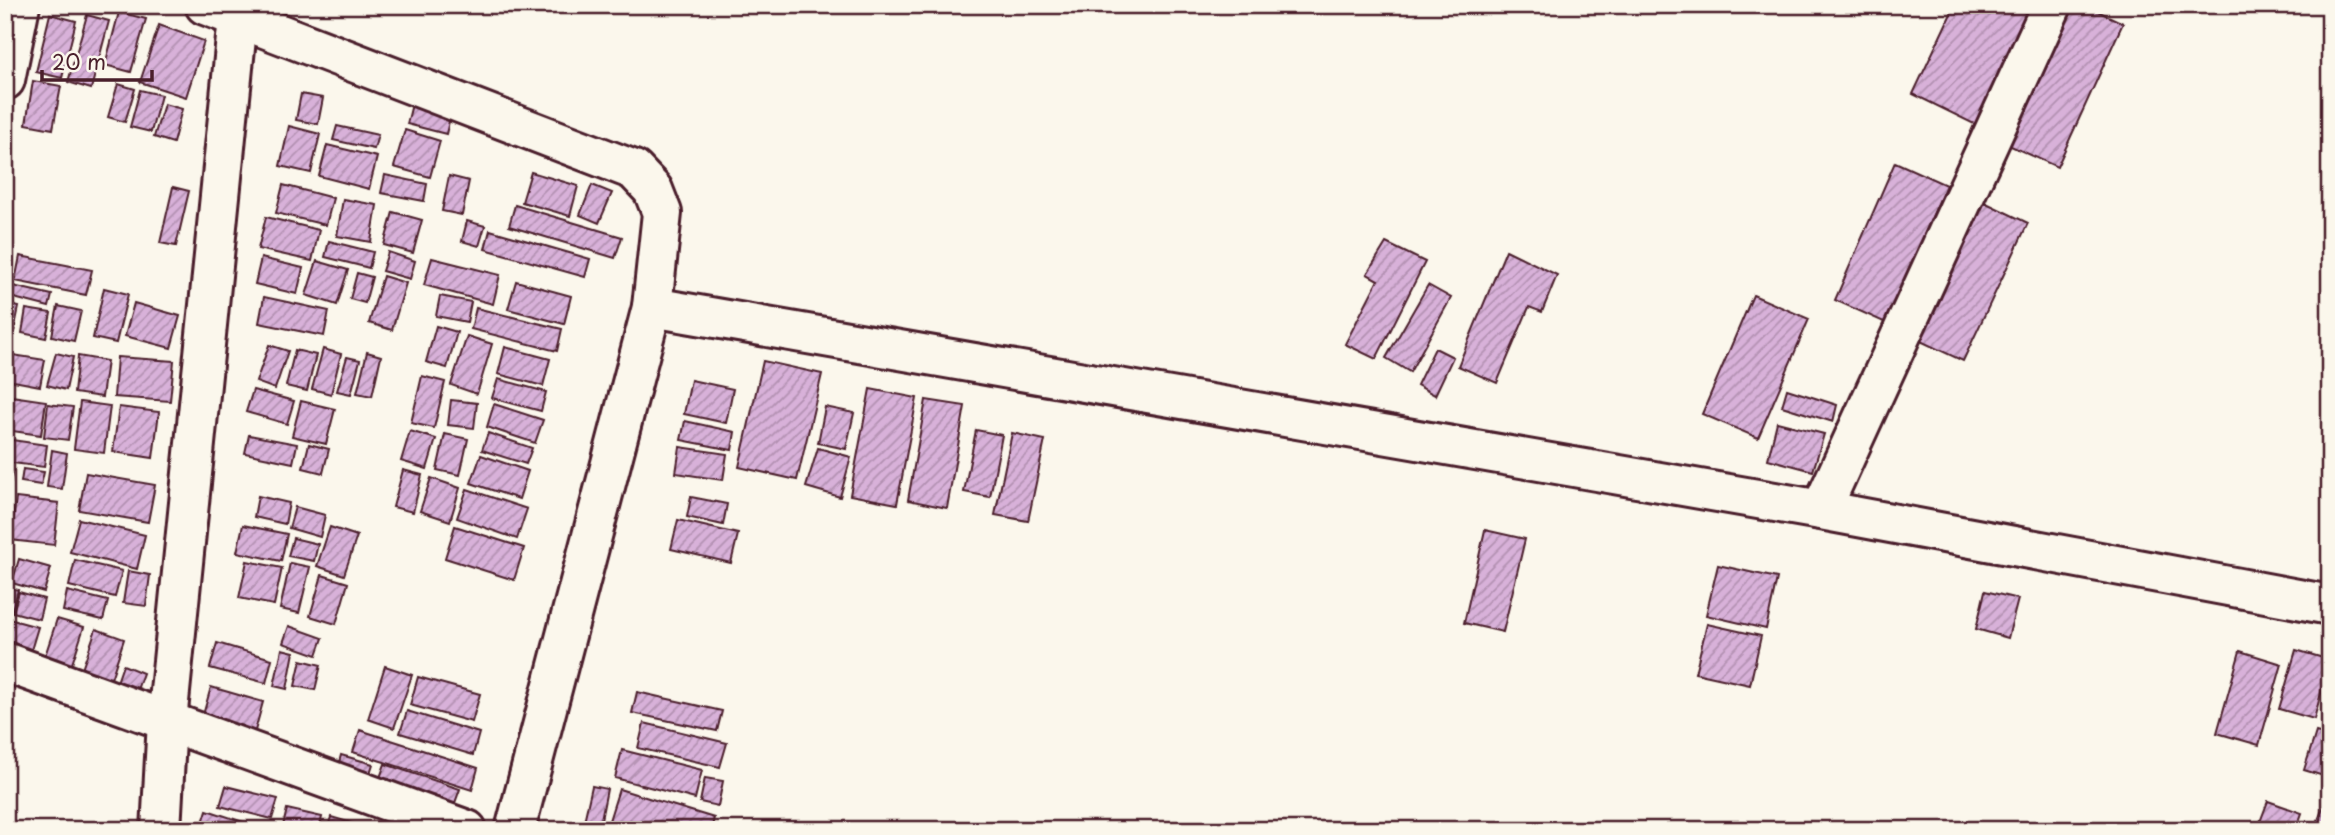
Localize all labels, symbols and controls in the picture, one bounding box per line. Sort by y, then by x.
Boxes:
scale bar [42,38,152,82]
text: 20 m [52,45,106,77]

